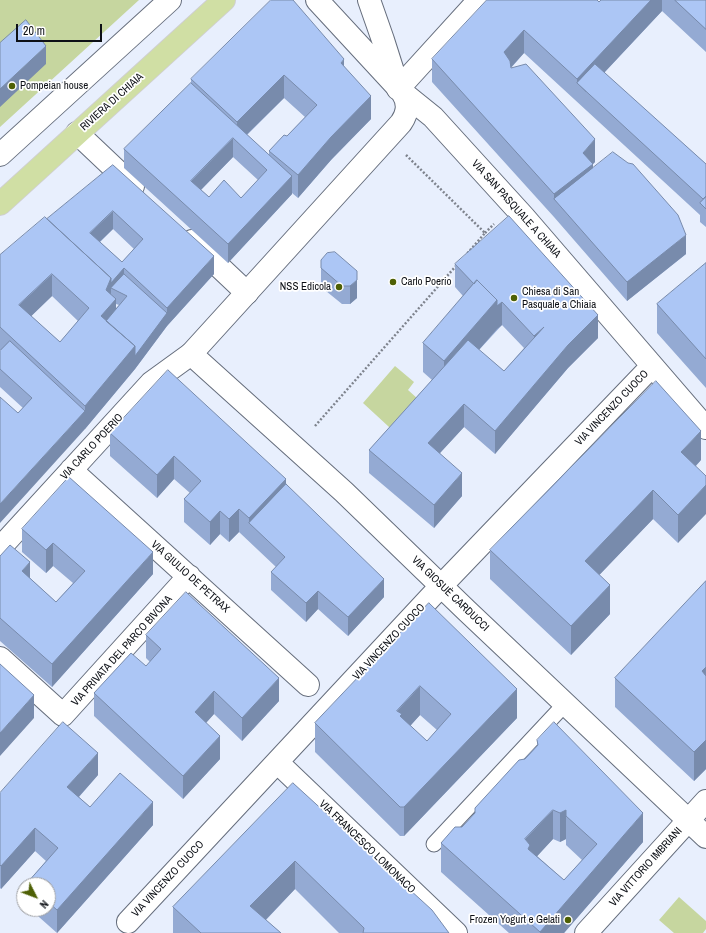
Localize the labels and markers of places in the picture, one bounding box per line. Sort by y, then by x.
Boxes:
place label: Pompeian house [20,79,88,93]
marker: Pompeian house [7,81,17,91]
place label: Carlo Poerio [401,275,452,289]
marker: Carlo Poerio [388,277,398,287]
place label: NSS Edicola [280,280,331,294]
marker: NSS Edicola [334,282,344,292]
place label: Chiesa di San Pasquale a Chiaia [522,285,596,311]
marker: Chiesa di San Pasquale a Chiaia [509,293,519,303]
place label: Frozen Yogurt e Gelati [469,913,560,927]
marker: Frozen Yogurt e Gelati [563,915,573,925]

